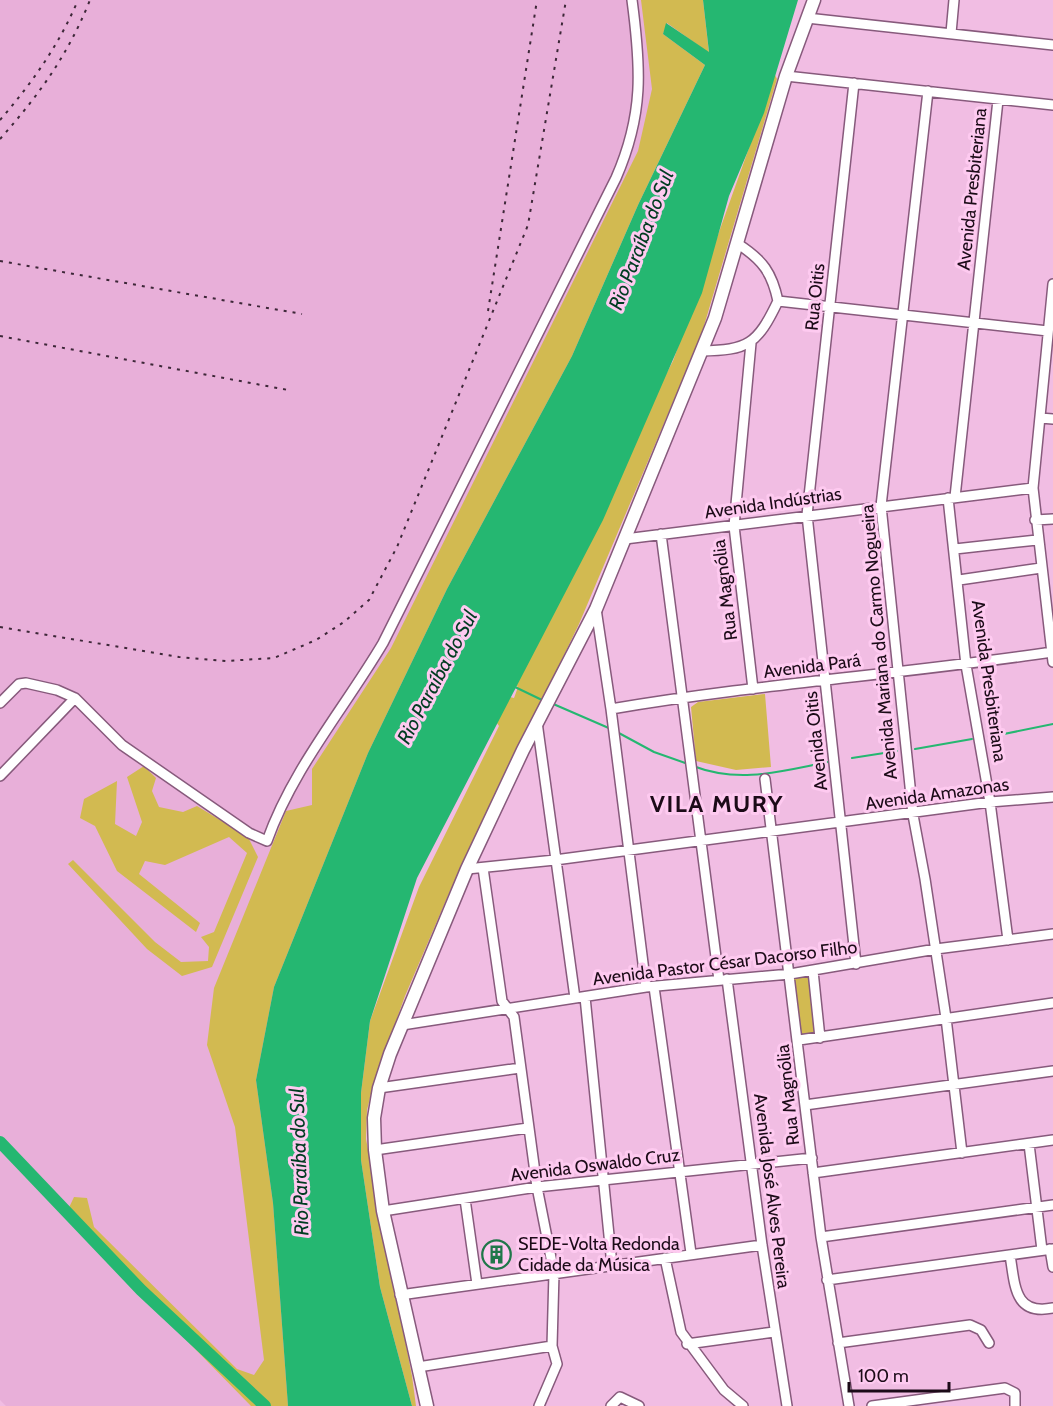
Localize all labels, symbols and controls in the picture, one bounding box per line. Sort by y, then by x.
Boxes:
street label: Avenida Presbiteriana [953,106,991,271]
water label: Rio Paraíba do Sul [603,167,679,313]
street label: Rua Oitis [801,262,829,332]
street label: Avenida Indústrias [703,483,843,523]
street label: Avenida Mariana do Carmo Nogueira [856,503,902,780]
street label: Rua Magnólia [708,538,742,642]
street label: Avenida Presbiteriana [967,599,1011,764]
water label: Rio Paraíba do Sul [392,606,482,748]
street label: Avenida Pará [762,649,862,683]
street label: Avenida Oitis [800,690,832,792]
street label: Avenida Amazonas [864,773,1010,815]
district label: VILA MURY [650,789,784,818]
street label: Avenida Pastor César Dacorso Filho [592,936,859,990]
street label: Rua Magnólia [772,1043,804,1147]
water label: Rio Paraíba do Sul [284,1088,314,1236]
street label: Avenida José Alves Pereira [749,1092,795,1290]
street label: Avenida Oswaldo Cruz [509,1144,681,1186]
place label: SEDE-Volta Redonda Cidade da Música [518,1233,680,1276]
building icon: SEDE-Volta Redonda Cidade da Música [481,1238,513,1270]
scale bar [849,1355,950,1393]
text: 100 m [858,1365,909,1387]

